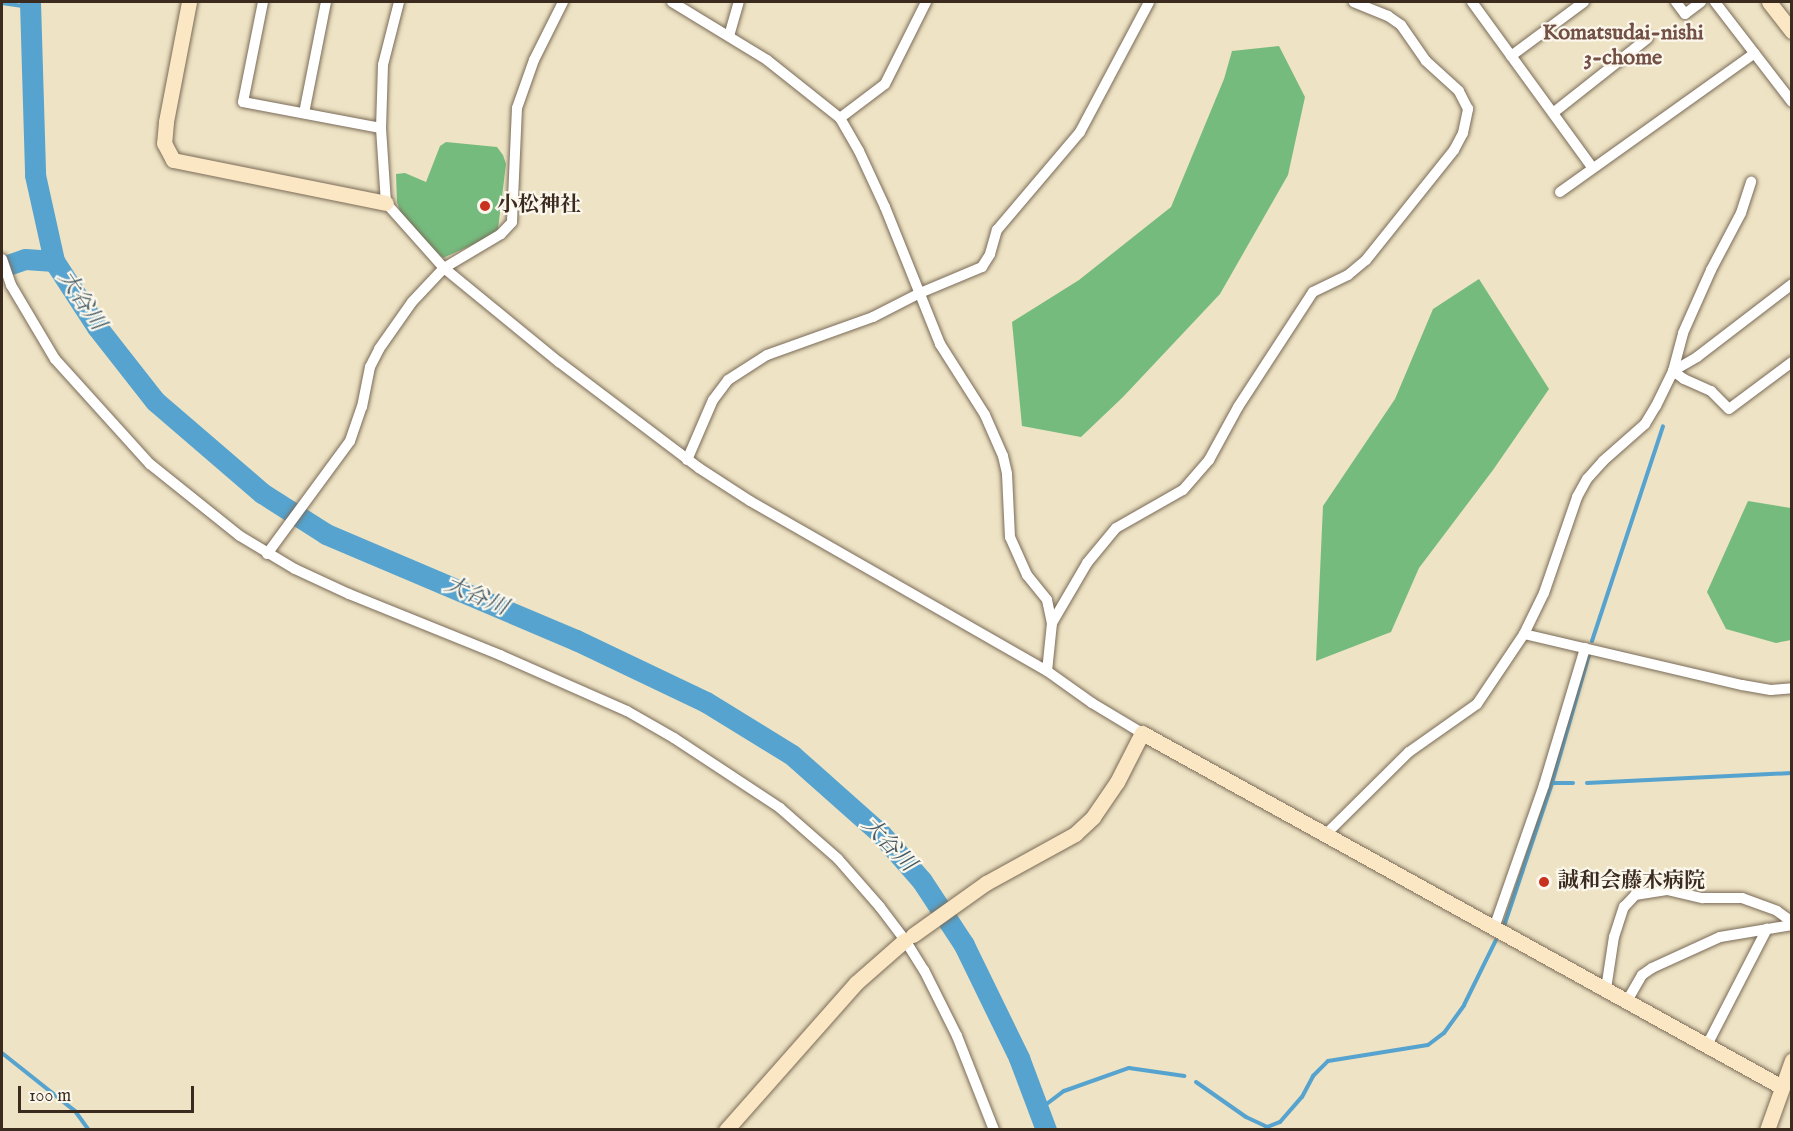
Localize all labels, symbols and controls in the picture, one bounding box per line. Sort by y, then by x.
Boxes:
district label: Komatsudai-nishi 3-chome [1542,20,1704,72]
place label: 小松神社 [497,193,581,219]
marker: 小松神社 [478,199,492,213]
water label: 大谷川 [52,266,110,336]
water label: 大谷川 [440,572,512,622]
water label: 大谷川 [856,812,920,878]
place label: 誠和会藤木病院 [1558,869,1705,895]
marker: 誠和会藤木病院 [1535,873,1553,891]
scale bar [21,1074,196,1112]
text: 100 m [29,1085,71,1108]

